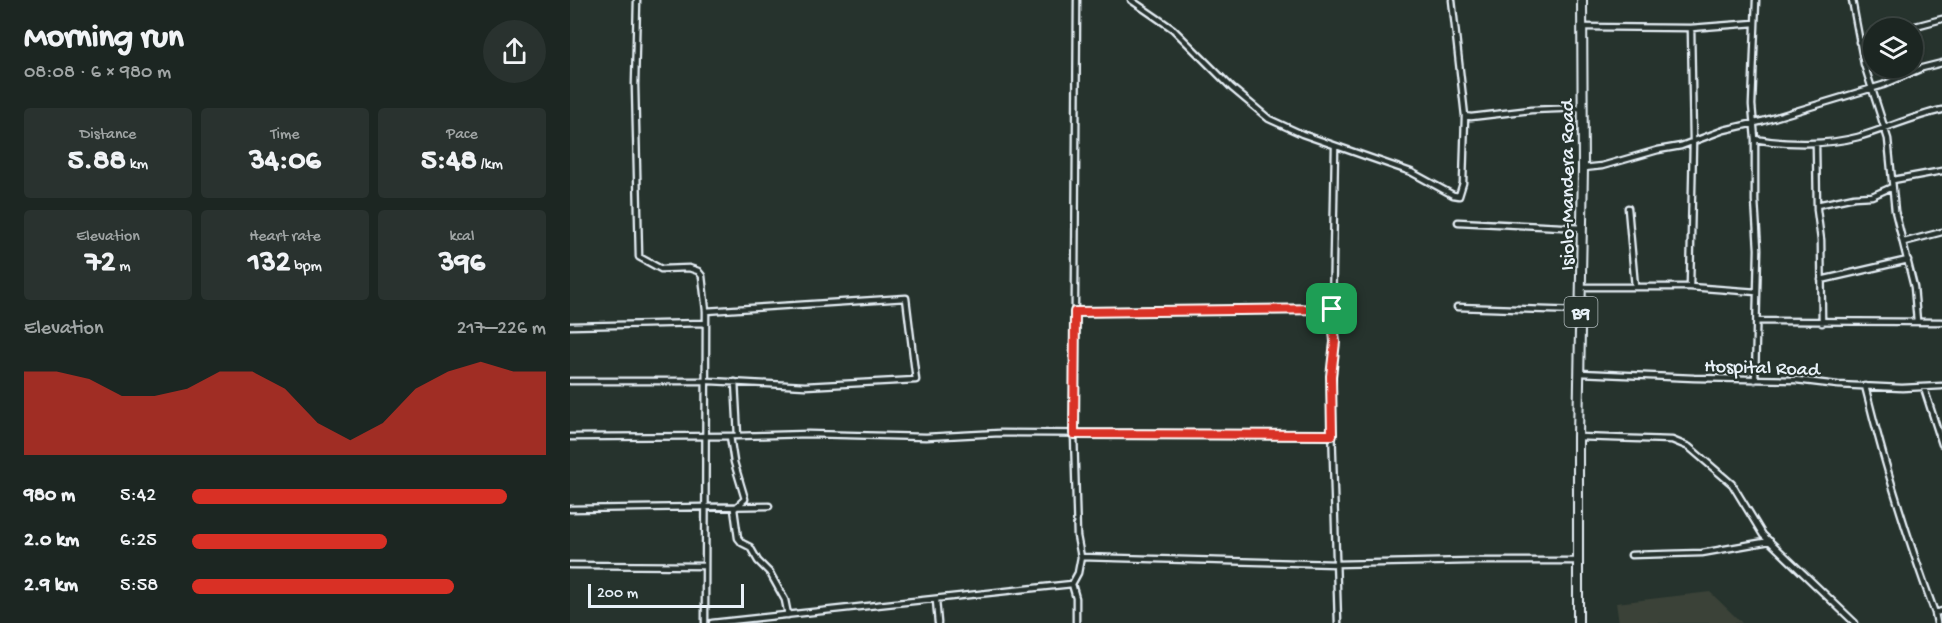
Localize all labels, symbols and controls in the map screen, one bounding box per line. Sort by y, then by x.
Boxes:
map controls [1863,18,1923,78]
button: layers [1863,18,1923,78]
text: Morning run [24,20,184,58]
button: share [483,20,546,83]
text: 08:08 · 6 × 980 m [24,62,171,85]
street label: Isiolo-Mandera Road [1558,97,1581,271]
text: Distance [80,126,136,145]
text: Time [270,126,300,145]
text: Pace [446,126,478,145]
text: 5.88 [68,145,126,180]
text: 34:06 [249,145,321,180]
text: 5:48 [421,145,477,180]
text: km [126,156,148,175]
text: /km [477,156,503,175]
text: Elevation [76,228,140,247]
text: Heart rate [249,228,321,247]
text: kcal [450,228,474,247]
text: 72 [85,247,116,282]
text: 132 [248,247,290,282]
text: 396 [439,247,485,282]
text: m [116,258,131,277]
text: bpm [290,258,322,277]
pin [1306,283,1357,334]
icon: arrive [1315,292,1348,325]
road number: B9 [1564,297,1598,327]
text: Elevation [24,318,104,341]
text: 217–226 m [457,318,546,341]
street label: Hospital Road [1704,356,1822,383]
text: 980 m [24,485,75,508]
text: 5:42 [120,485,156,508]
text: 2.0 km [24,530,79,553]
text: 6:25 [120,530,157,553]
text: 2.9 km [24,575,78,598]
text: 5:58 [120,575,158,598]
scale bar [588,581,744,608]
text: 200 m [597,585,638,604]

